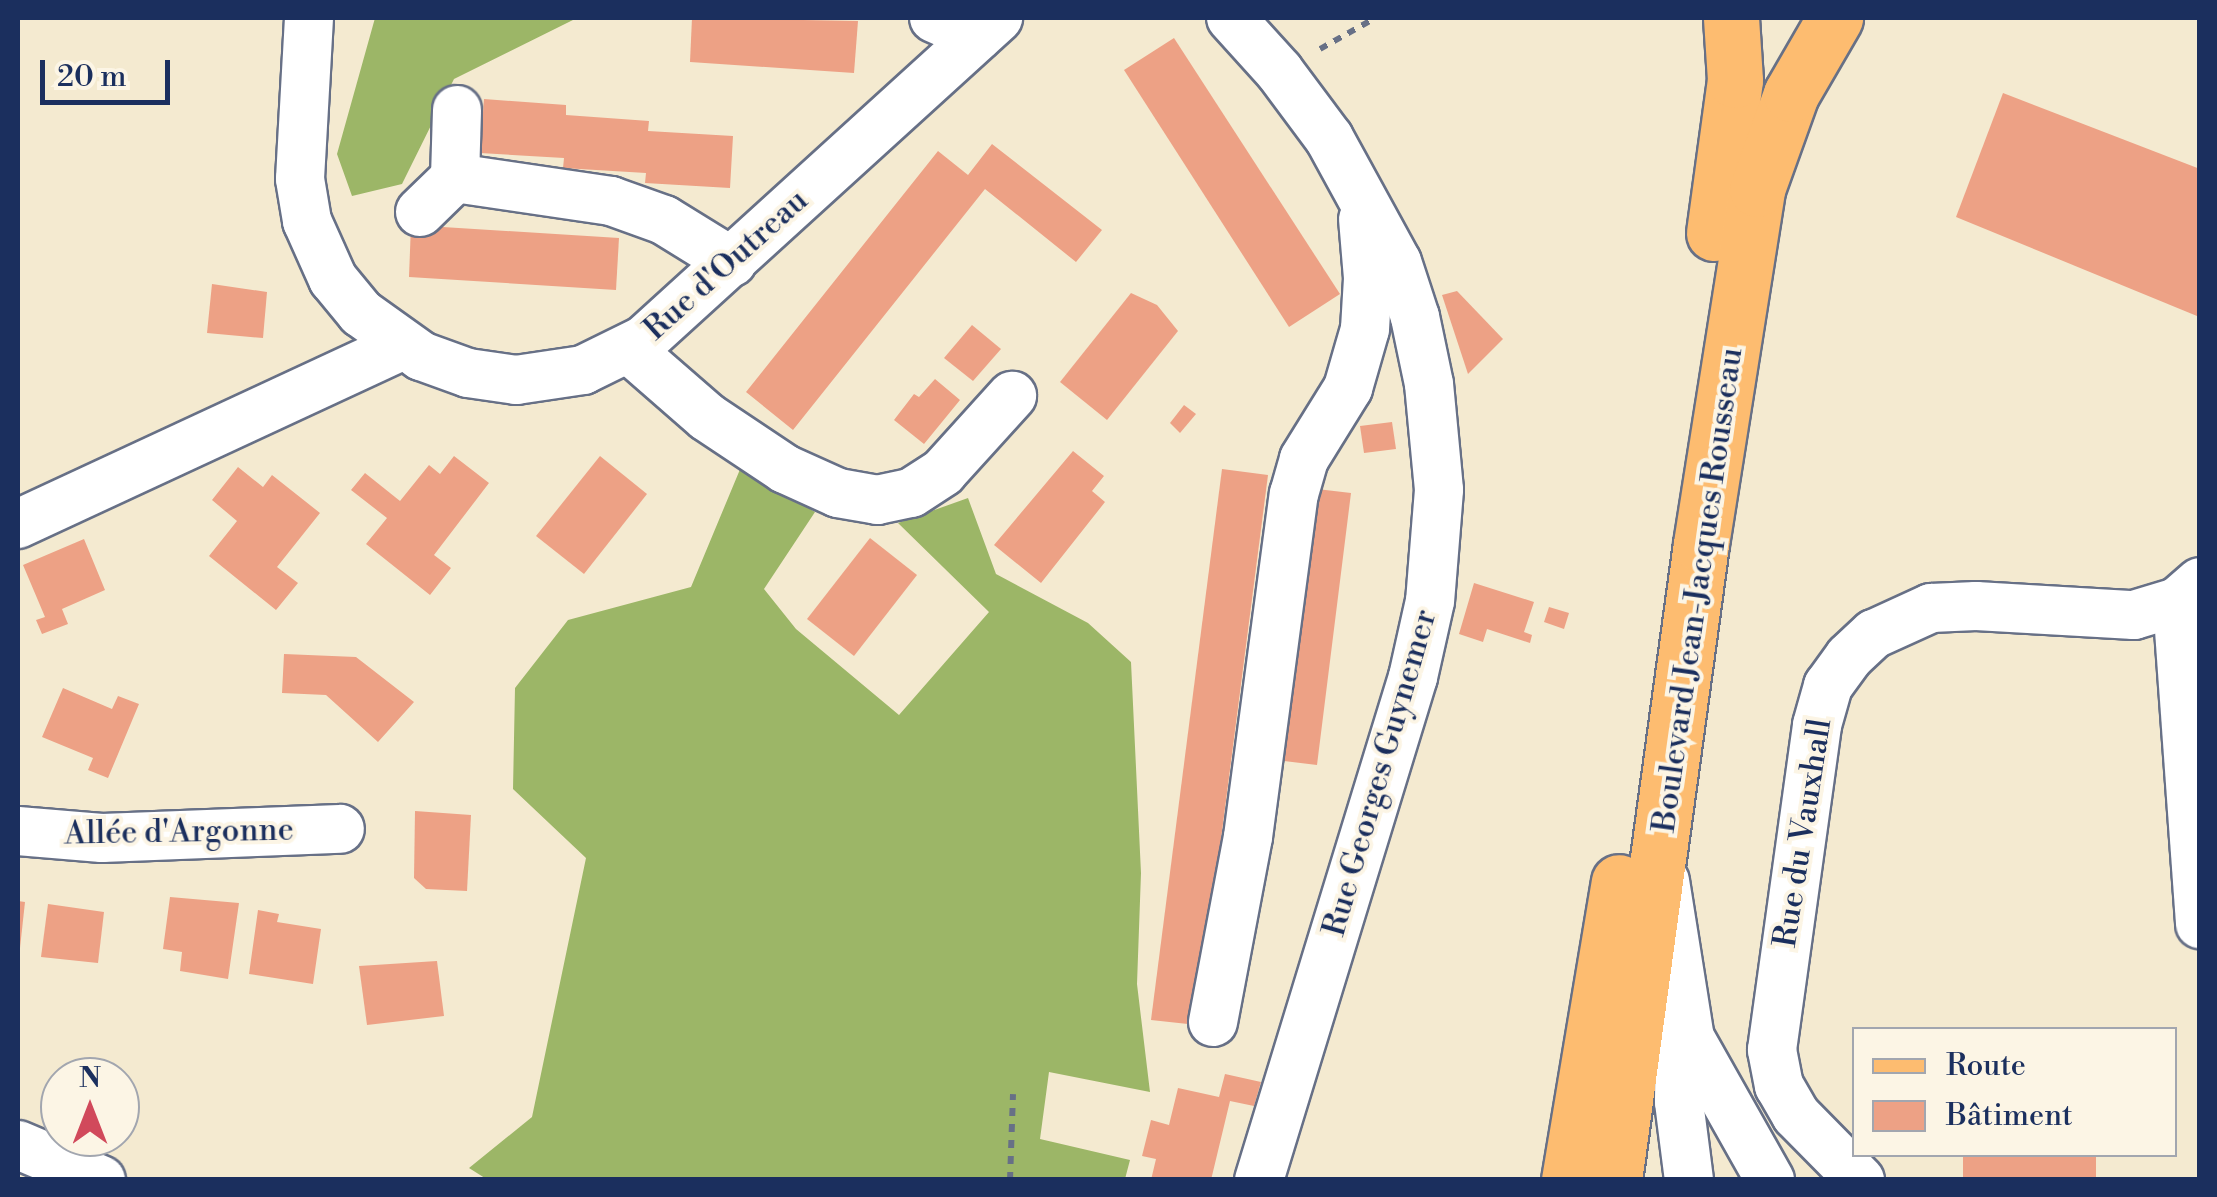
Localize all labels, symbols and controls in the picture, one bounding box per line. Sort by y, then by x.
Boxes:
scale bar [45,40,175,102]
text: 20 m [57,58,126,96]
street label: Rue d'Outreau [636,181,816,349]
street label: Boulevard Jean-Jacques Rousseau [1645,345,1751,835]
street label: Rue Georges Guynemer [1315,605,1445,941]
street label: Rue du Vauxhall [1766,716,1840,950]
street label: Allée d'Argonne [64,811,294,853]
legend [1852,1027,2177,1157]
text: Route [1946,1047,2026,1085]
north arrow [40,1057,140,1157]
text: N [79,1061,101,1096]
text: Bâtiment [1946,1097,2073,1135]

